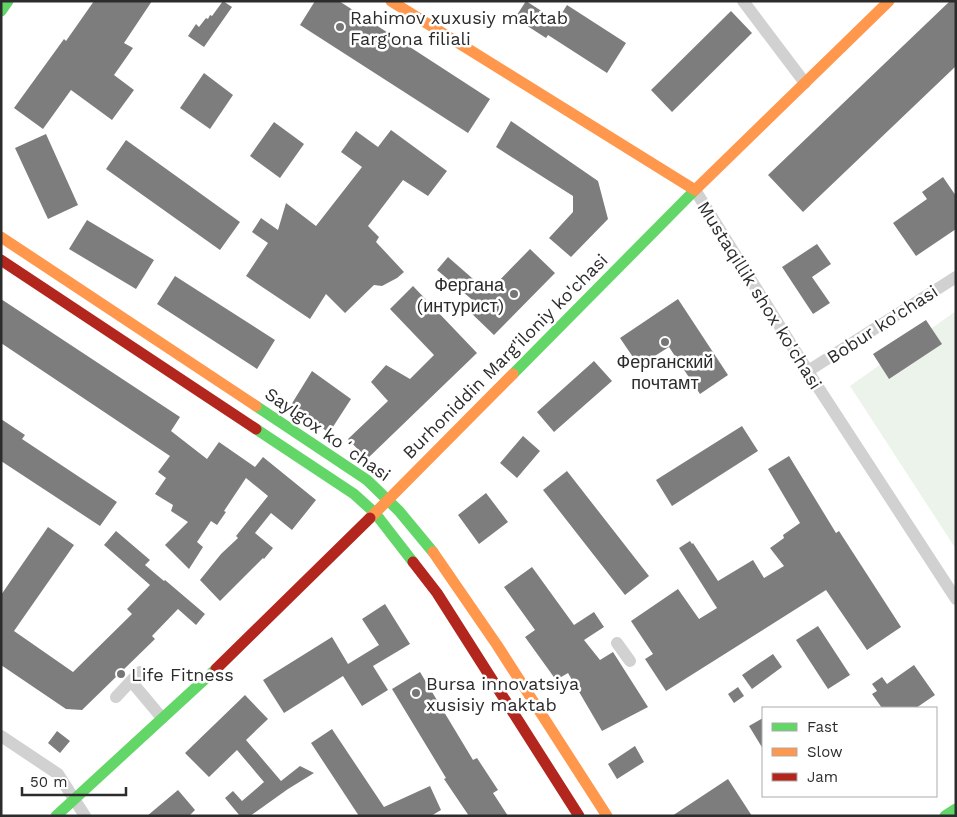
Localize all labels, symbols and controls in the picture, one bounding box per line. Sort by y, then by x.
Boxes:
place label: Rahimov xuxusiy maktab Farg'ona filiali [350,7,568,49]
marker: Rahimov xuxusiy maktab Farg'ona filiali [334,21,346,33]
street label: Mustaqillik shox ko'chasi [693,197,827,393]
street label: Burhoniddin Marg'iloniy ko'chasi [398,249,612,463]
place label: Фергана (интурист) [417,274,505,316]
street label: Bobur ko'chasi [823,280,941,368]
marker: Фергана (интурист) [508,288,520,300]
marker: Ферганский почтамт [659,336,671,348]
place label: Ферганский почтамт [617,351,713,393]
street label: Saylgox koʻchasi [261,383,395,485]
place label: Life Fitness [131,664,234,685]
marker: Life Fitness [115,668,127,680]
place label: Bursa innovatsiya xusisiy maktab [426,673,579,715]
marker: Bursa innovatsiya xusisiy maktab [410,687,422,699]
legend [762,707,937,797]
text: Fast [807,718,839,736]
text: Slow [807,743,843,761]
scale bar [22,764,126,796]
text: Jam [807,768,838,786]
text: 50 m [30,773,67,791]

